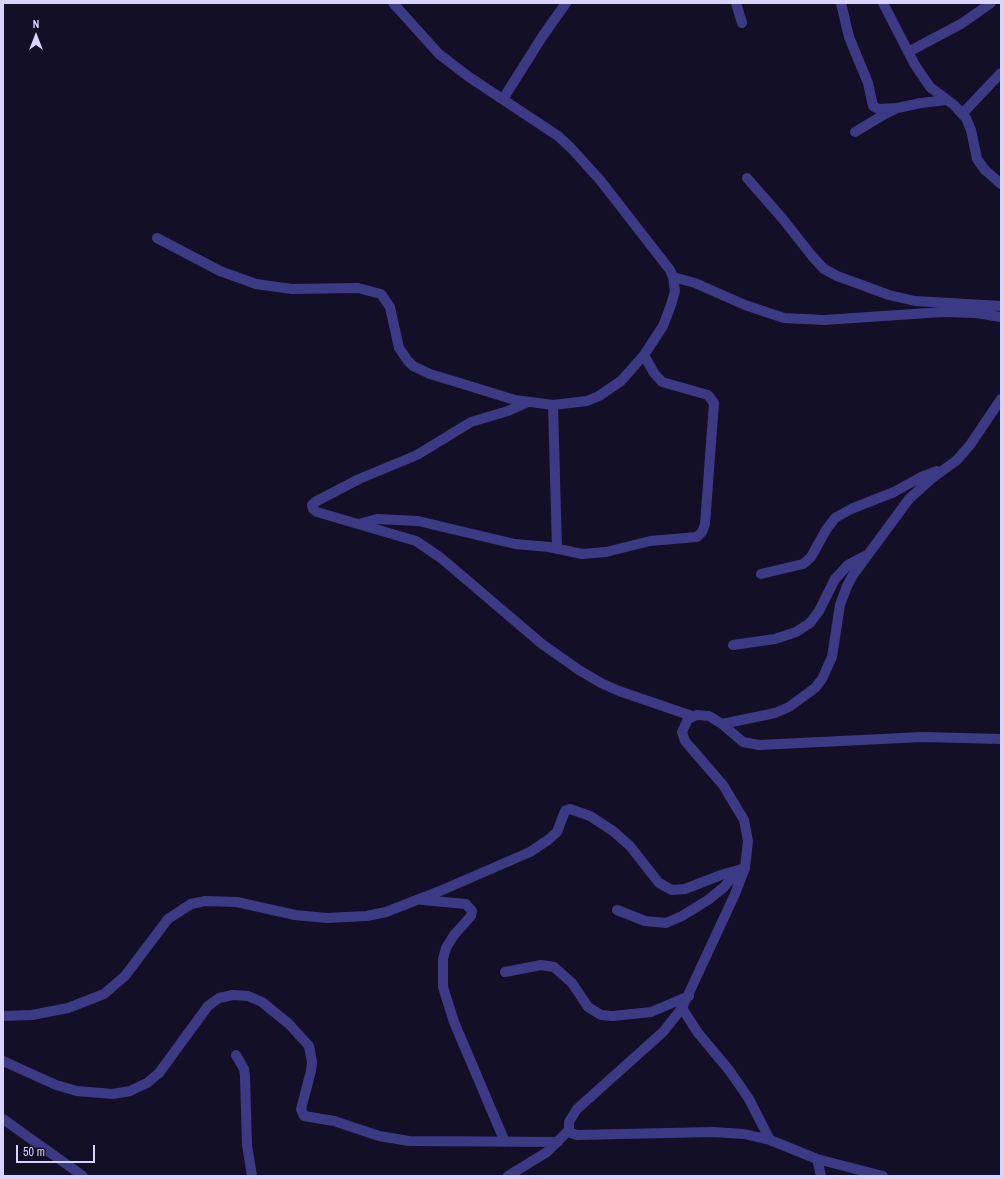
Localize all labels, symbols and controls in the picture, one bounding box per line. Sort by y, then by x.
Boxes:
north arrow [16,16,56,56]
text: N [33,17,39,31]
scale bar [18,1137,97,1163]
text: 50 m [23,1144,45,1160]

